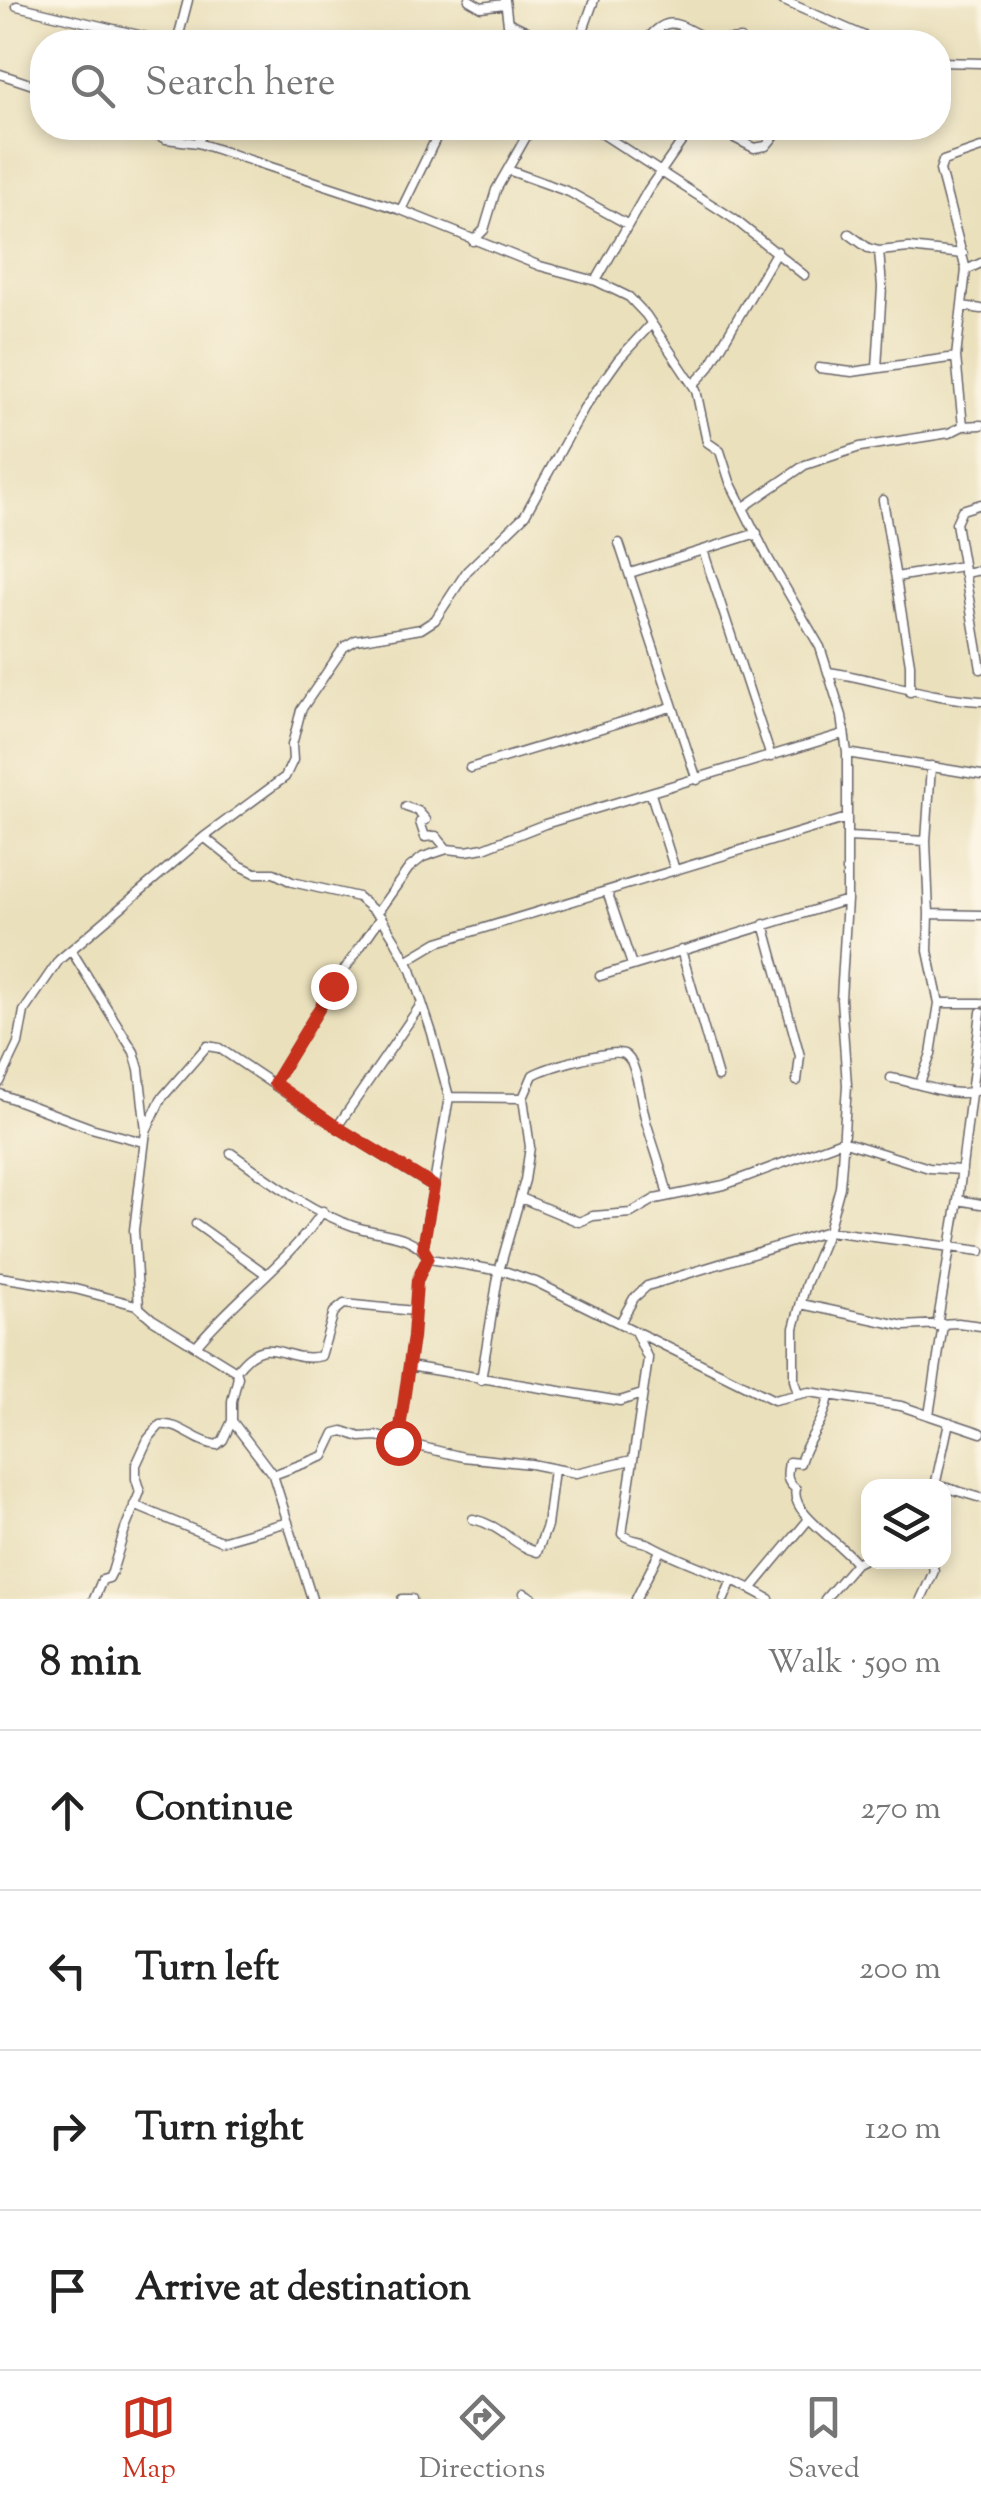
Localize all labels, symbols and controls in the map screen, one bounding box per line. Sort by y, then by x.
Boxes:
search box [30,30,951,140]
icon: search [65,58,120,113]
text: Search here [145,58,336,112]
route end [311,964,357,1010]
route start [376,1420,422,1466]
map controls [861,1479,951,1569]
button: layers [861,1479,951,1569]
text: 8 min [40,1634,141,1694]
text: Walk · 590 m [767,1641,941,1687]
icon: ahead [40,1783,95,1838]
text: Continue [135,1783,293,1837]
text: 270 m [860,1787,941,1833]
icon: left [40,1943,95,1998]
text: Turn left [135,1943,279,1997]
text: 200 m [859,1947,941,1993]
icon: right [40,2103,95,2158]
text: Turn right [135,2103,303,2157]
text: 120 m [865,2107,941,2153]
icon: arrive [40,2263,95,2318]
text: Arrive at destination [135,2263,471,2317]
tab: Map [121,2390,176,2490]
tab: Directions [419,2390,545,2490]
tab: Saved [788,2390,860,2490]

